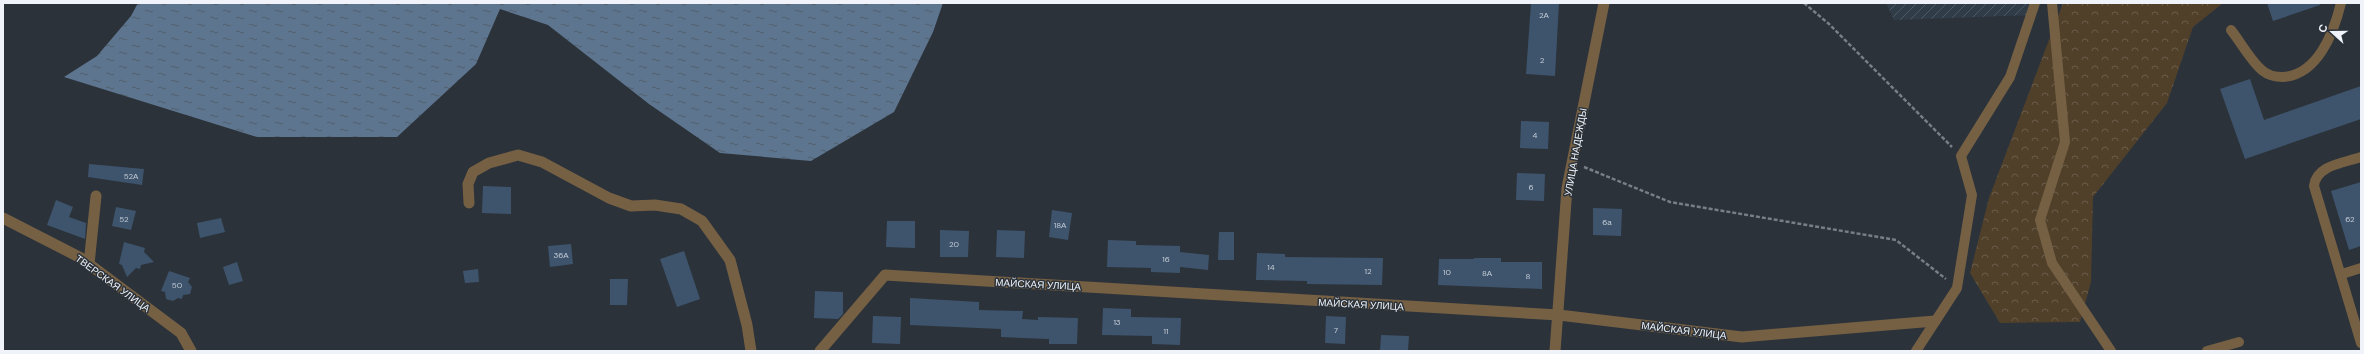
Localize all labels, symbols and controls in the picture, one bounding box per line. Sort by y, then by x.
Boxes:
house number: 2А [1539,10,1550,20]
north arrow [2312,12,2352,52]
text: С [2315,22,2331,35]
house number: 2 [1540,55,1545,65]
street label: УЛИЦА НАДЕЖДЫ [1561,107,1590,197]
house number: 4 [1533,130,1538,140]
house number: 52А [124,171,139,181]
house number: 6 [1528,182,1534,192]
house number: 52 [119,214,129,224]
house number: 62 [2345,214,2355,224]
house number: 6а [1602,217,1612,227]
house number: 18А [1054,220,1067,230]
house number: 20 [949,239,960,249]
house number: 36А [553,250,569,260]
street label: ТВЕРСКАЯ УЛИЦА [73,252,153,315]
house number: 16 [1162,254,1170,264]
house number: 14 [1267,262,1275,272]
house number: 12 [1364,266,1372,276]
house number: 10 [1443,267,1452,277]
house number: 8А [1482,268,1493,278]
house number: 8 [1526,271,1531,281]
street label: МАЙСКАЯ УЛИЦА [995,276,1081,293]
house number: 50 [172,280,183,290]
street label: МАЙСКАЯ УЛИЦА [1318,296,1404,313]
house number: 13 [1113,317,1121,327]
street label: МАЙСКАЯ УЛИЦА [1641,319,1728,342]
house number: 7 [1334,325,1338,335]
house number: 11 [1164,326,1169,336]

